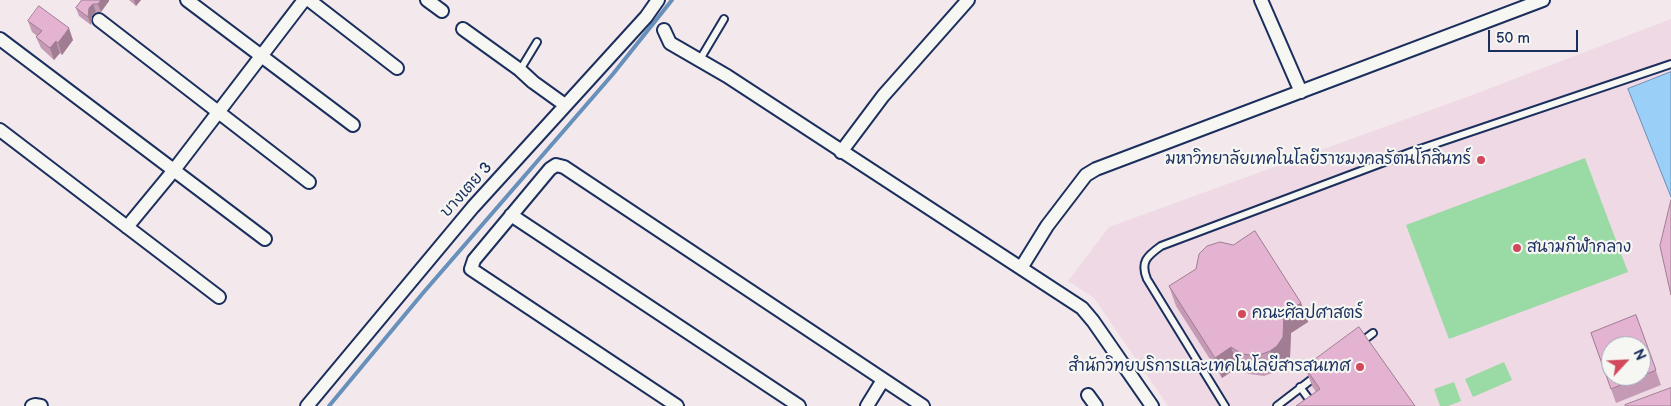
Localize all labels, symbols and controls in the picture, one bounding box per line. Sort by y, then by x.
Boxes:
scale bar [1491,20,1581,52]
text: 50 m [1496,29,1530,48]
place label: มหาวิทยาลัยเทคโนโลยีราชมงคลรัตนโกสินทร์ [1165,150,1471,170]
marker: มหาวิทยาลัยเทคโนโลยีราชมงคลรัตนโกสินทร์ [1475,154,1487,166]
street label: บางเตย 3 [437,158,497,222]
place label: สนามกีฬากลาง [1527,238,1631,258]
marker: สนามกีฬากลาง [1511,242,1523,254]
place label: คณะศิลปศาสตร์ [1252,304,1363,324]
marker: คณะศิลปศาสตร์ [1236,308,1248,320]
north arrow [1601,336,1651,386]
text: N [1629,347,1649,363]
place label: สำนักวิทยบริการและเทคโนโลยีสารสนเทศ [1068,357,1350,377]
marker: สำนักวิทยบริการและเทคโนโลยีสารสนเทศ [1354,361,1366,373]

